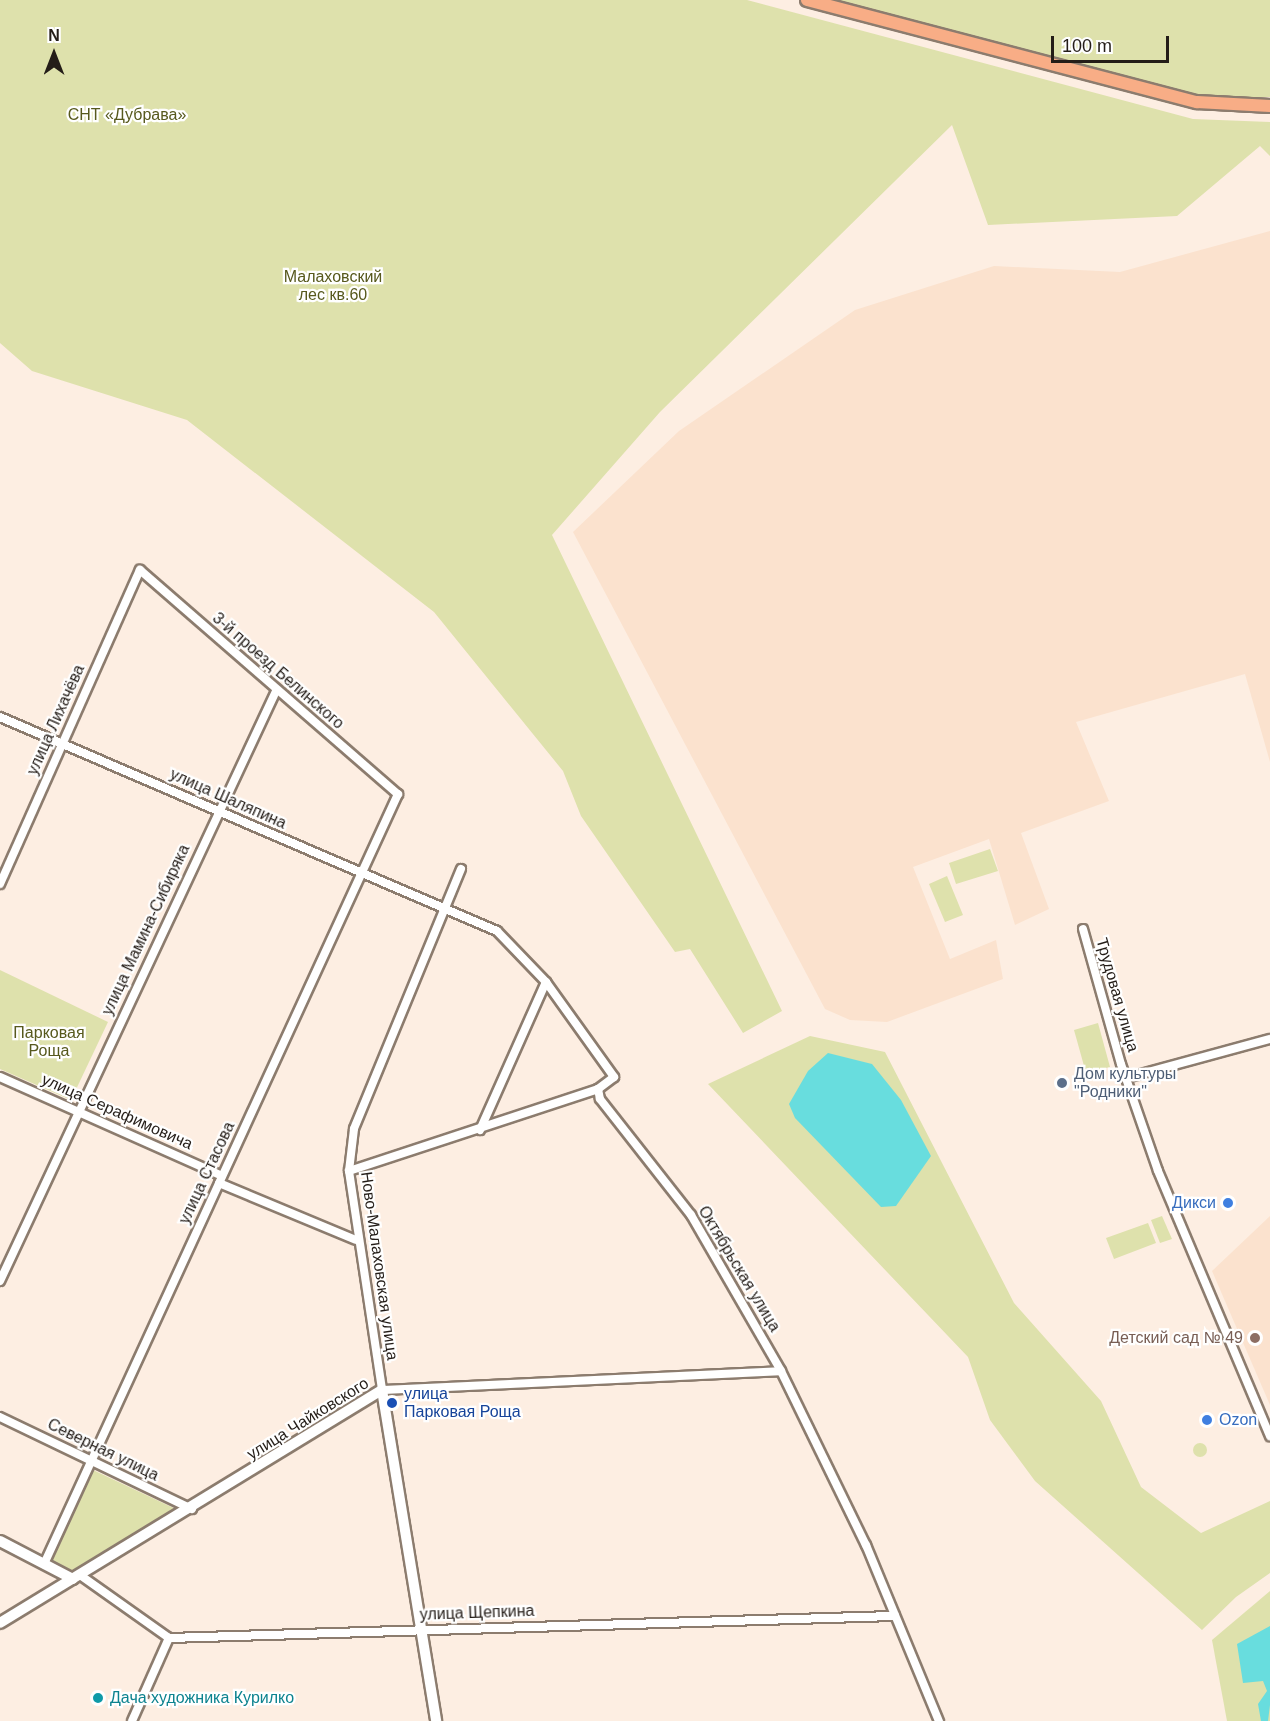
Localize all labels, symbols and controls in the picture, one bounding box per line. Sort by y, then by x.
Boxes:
north arrow [24,24,84,84]
scale bar [1054,24,1172,62]
text: N [48,27,60,44]
text: 100 m [1062,36,1112,56]
park label: СНТ «Дубрава» [68,105,186,125]
park label: Малаховский лес кв.60 [284,267,382,305]
street label: 3-й проезд Белинского [208,609,348,733]
street label: улица Лихачёва [23,662,89,778]
street label: улица Шаляпина [167,765,289,833]
street label: улица Мамина-Сибиряка [98,842,194,1018]
street label: Трудовая улица [1092,936,1142,1054]
park label: Парковая Роща [13,1023,85,1061]
place label: Дом культуры "Родники" [1074,1064,1176,1102]
street label: улица Серафимовича [38,1070,196,1154]
marker: Дом культуры "Родники" [1055,1076,1069,1090]
street label: улица Стасова [175,1119,239,1227]
street label: Ново-Малаховская улица [356,1171,402,1361]
place label: Дикси [1172,1193,1216,1213]
marker: Дикси [1221,1196,1235,1210]
street label: Октябрьская улица [694,1203,784,1335]
place label: Детский сад № 49 [1109,1328,1243,1348]
marker: Детский сад № 49 [1248,1331,1262,1345]
street label: улица Чайковского [244,1374,372,1464]
place label: улица Парковая Роща [404,1384,521,1422]
marker: улица Парковая Роща [385,1396,399,1410]
place label: Ozon [1219,1410,1257,1430]
marker: Ozon [1200,1413,1214,1427]
street label: Северная улица [44,1415,162,1485]
street label: улица Щепкина [419,1601,535,1625]
place label: Дача художника Курилко [110,1688,294,1708]
marker: Дача художника Курилко [91,1691,105,1705]

